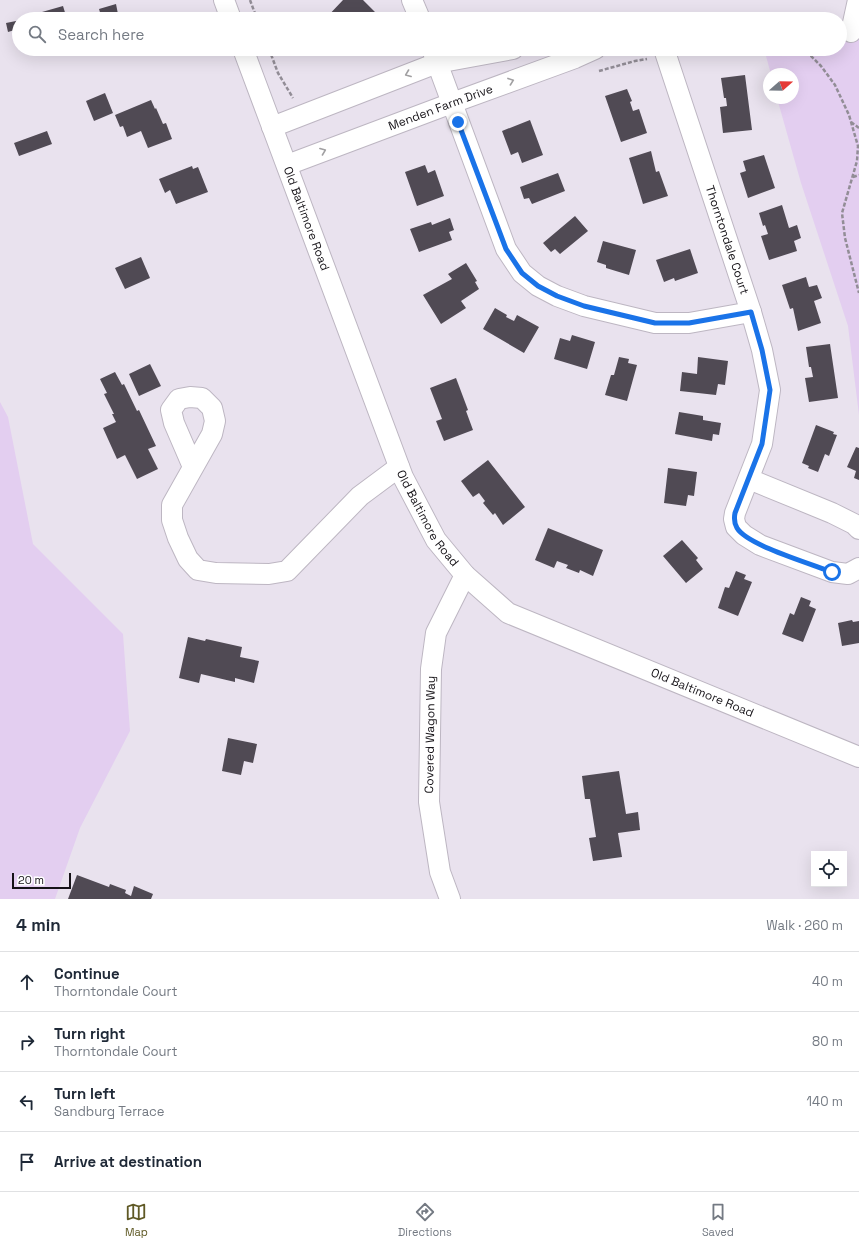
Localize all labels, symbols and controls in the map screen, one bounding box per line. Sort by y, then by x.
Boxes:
search box [12,12,847,56]
icon: search [26,23,48,45]
text: Search here [58,25,144,44]
north arrow [763,68,799,104]
one-way arrow [404,69,411,77]
one-way arrow [507,78,514,86]
street label: Menden Farm Drive [386,81,495,134]
route end [449,113,467,131]
one-way arrow [320,148,327,156]
street label: Old Baltimore Road [280,164,333,273]
street label: Thorntondale Court [702,183,753,296]
street label: Old Baltimore Road [393,468,462,570]
route start [823,563,841,581]
street label: Old Baltimore Road [649,665,756,721]
street label: Covered Wagon Way [421,676,439,794]
map controls [811,851,847,887]
button: locate [811,851,847,887]
scale bar [12,871,71,890]
text: 20 m [18,873,44,887]
text: 4 min [16,914,61,936]
text: Walk · 260 m [766,917,843,934]
text: Continue [54,964,120,983]
icon: ahead [16,971,38,993]
text: 40 m [812,973,843,990]
text: Thorntondale Court [54,983,177,1000]
text: Turn right [54,1024,125,1043]
icon: right [16,1031,38,1053]
text: 80 m [812,1033,843,1050]
text: Thorntondale Court [54,1043,177,1060]
text: Turn left [54,1084,116,1103]
icon: left [16,1091,38,1113]
text: 140 m [807,1093,843,1110]
text: Sandburg Terrace [54,1103,165,1120]
icon: arrive [16,1151,38,1173]
text: Arrive at destination [54,1152,202,1171]
tab: Map [125,1201,148,1239]
tab: Directions [398,1201,452,1239]
tab: Saved [702,1201,734,1239]

